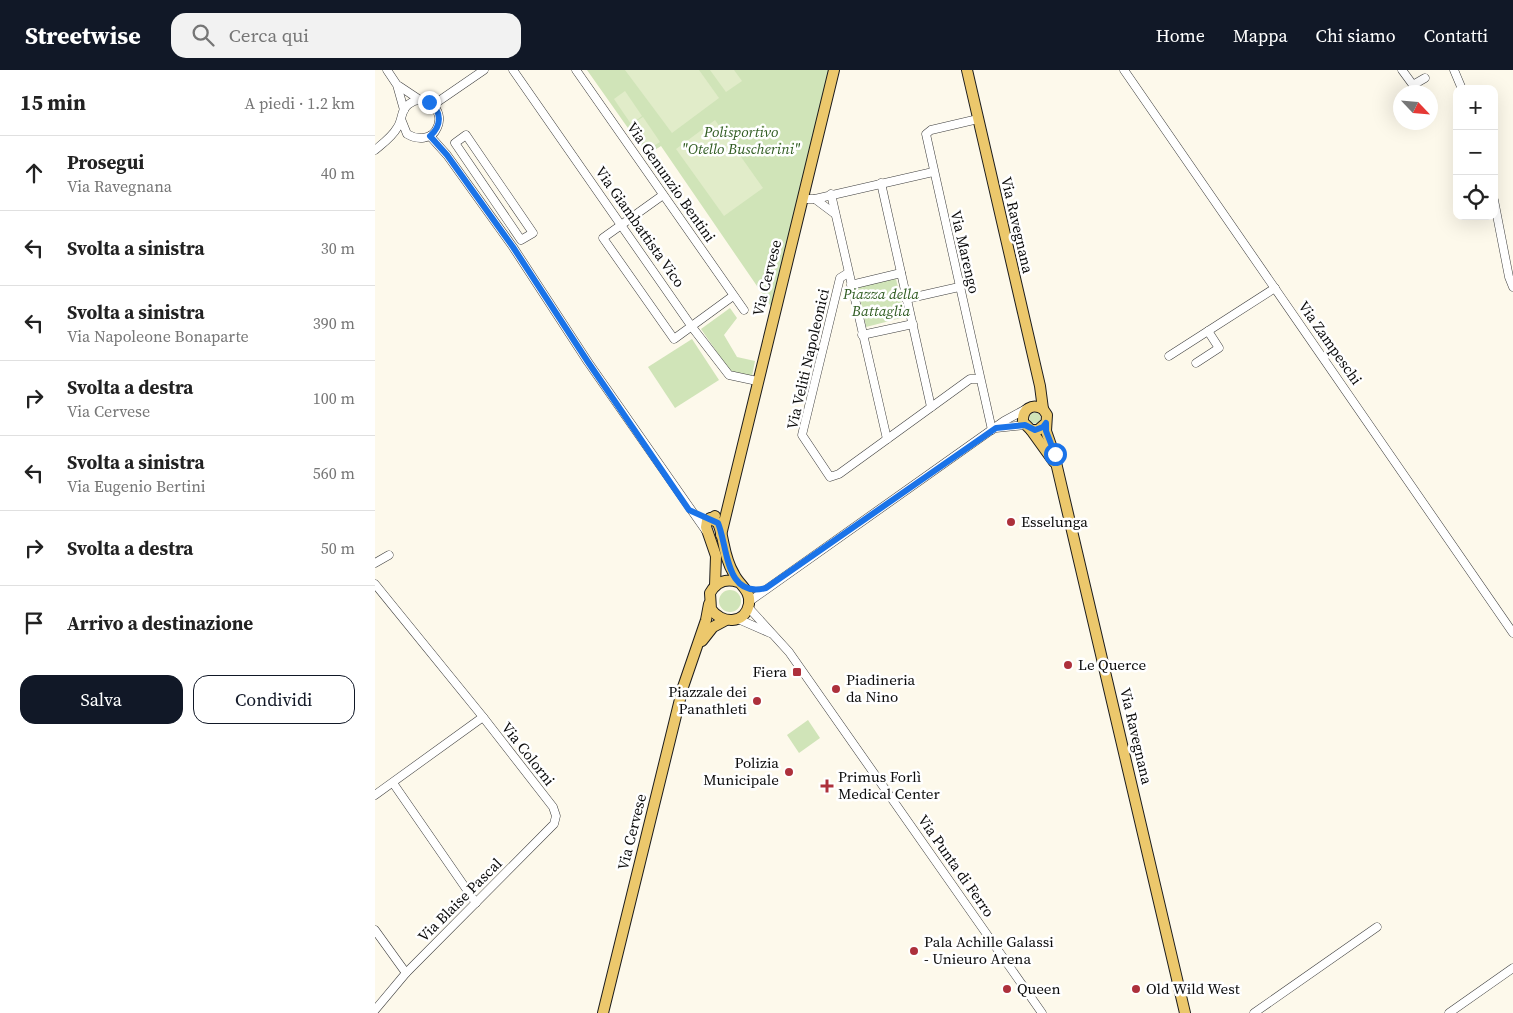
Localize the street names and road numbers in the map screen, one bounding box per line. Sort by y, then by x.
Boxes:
street label: Via Genunzio Bentini [622,118,721,246]
street label: Via Giambattista Vico [591,162,690,291]
street label: Via Ravegnana [996,175,1039,276]
street label: Via Marengo [946,208,985,296]
street label: Via Cervese [747,237,786,318]
street label: Via Veliti Napoleonici [781,286,834,431]
street label: Via Zampeschi [1294,297,1367,389]
street label: Via Ravegnana [1115,686,1158,787]
street label: Via Colorni [497,718,560,790]
street label: Via Cervese [612,791,651,872]
street label: Via Punta di Ferro [913,810,1000,921]
street label: Via Blaise Pascal [413,853,507,946]

